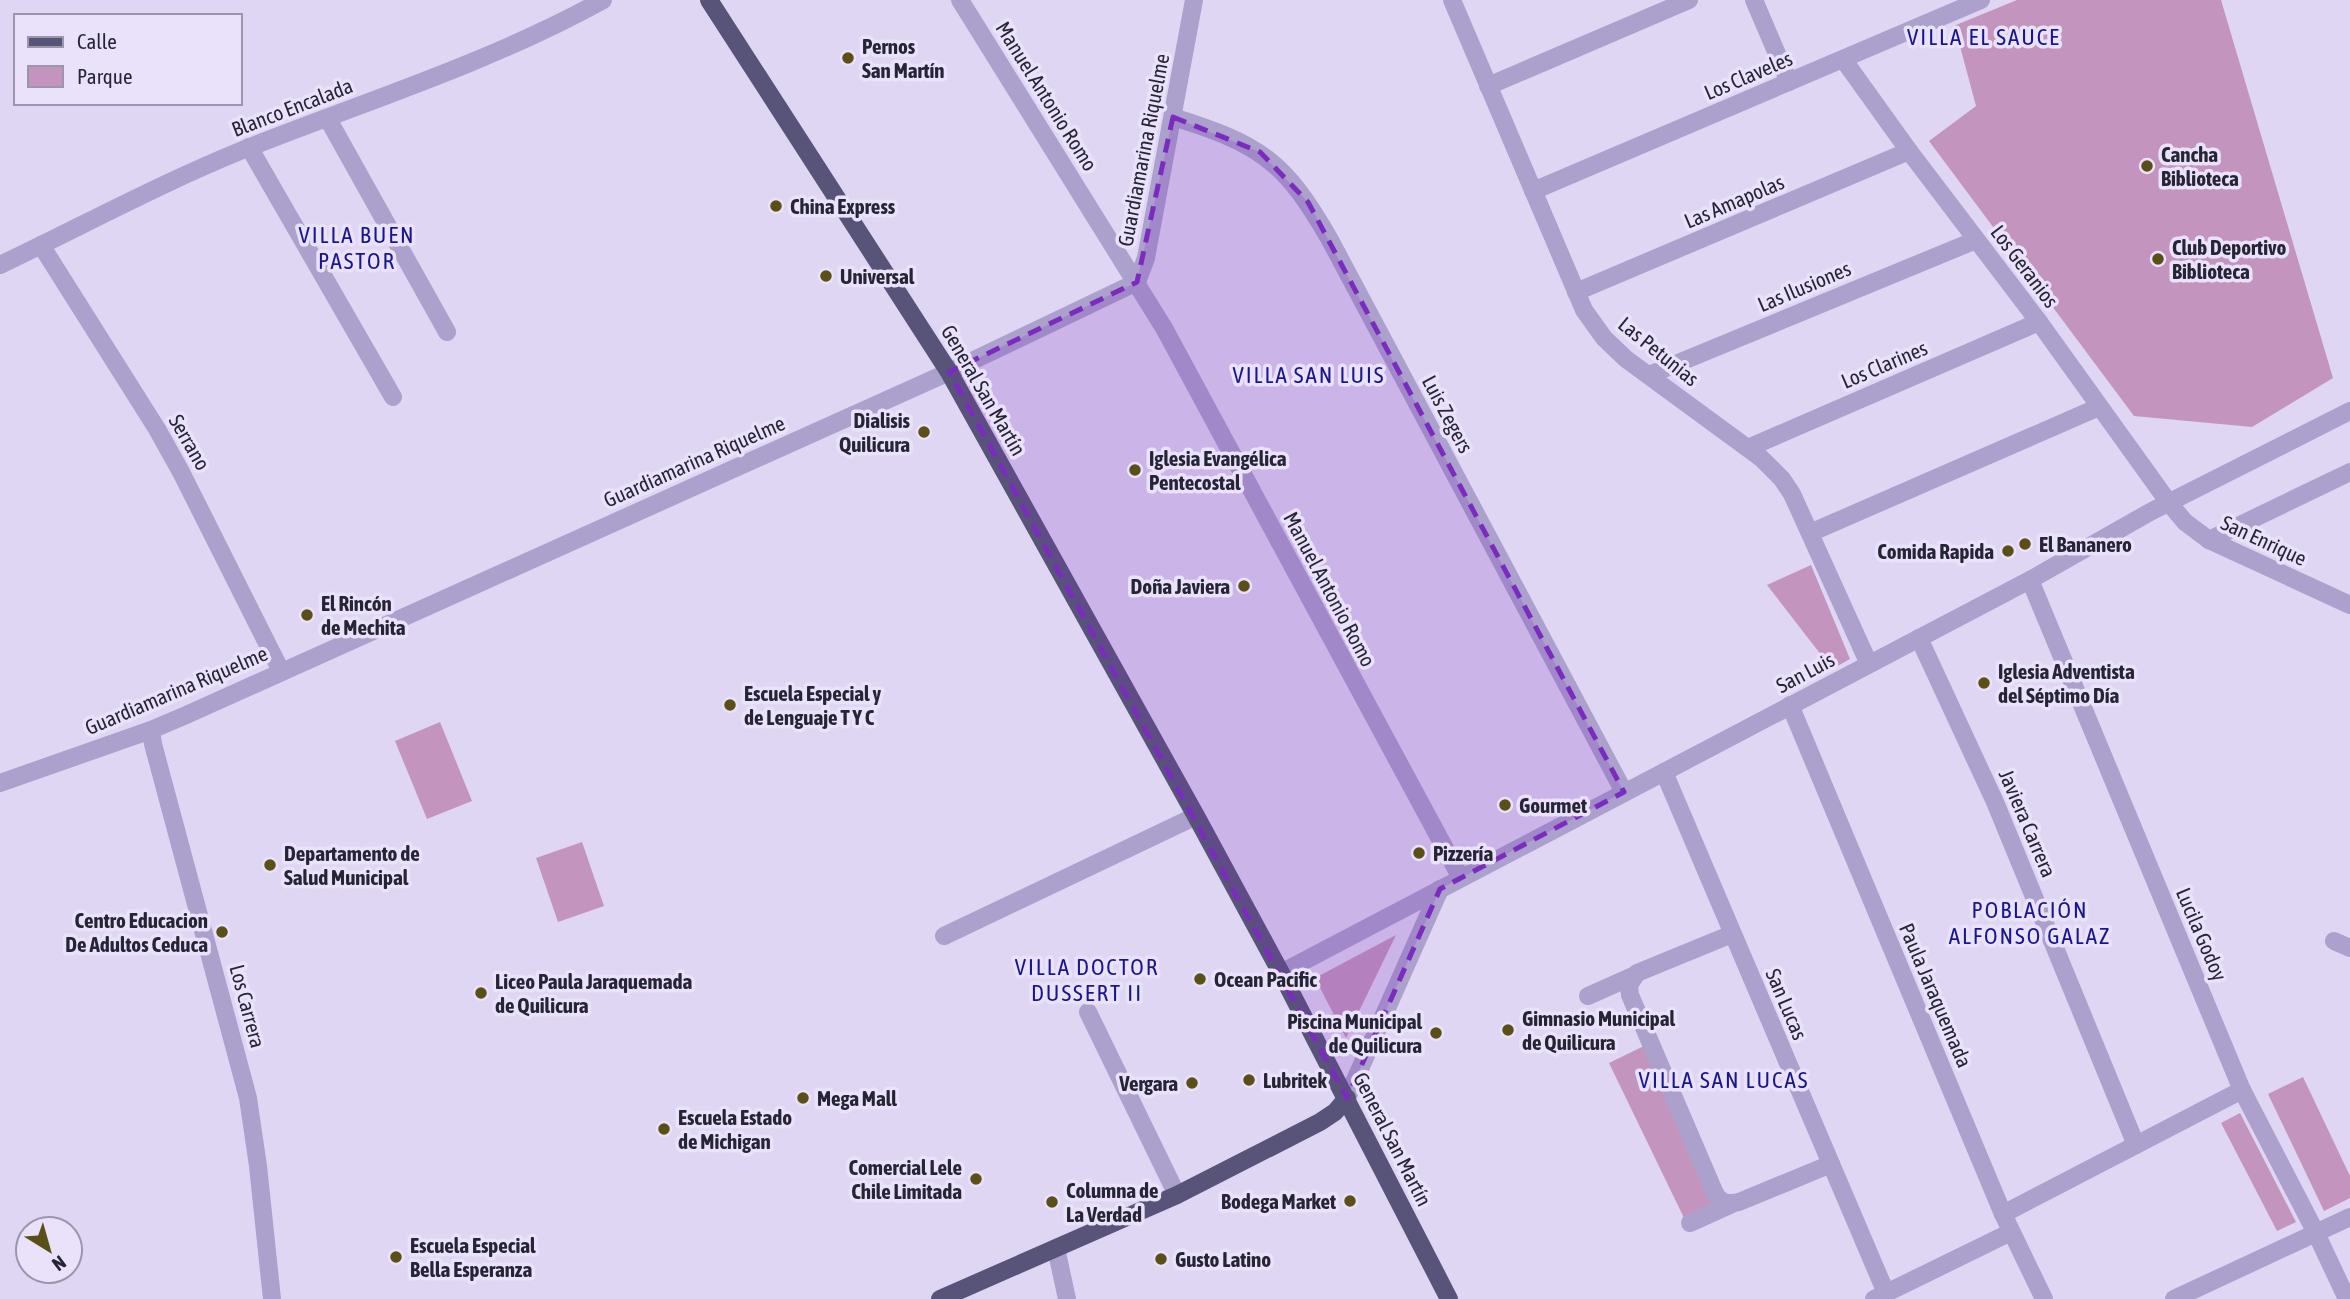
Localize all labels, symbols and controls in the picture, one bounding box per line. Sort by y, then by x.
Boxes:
legend [14,14,242,105]
street label: Manuel Antonio Romo [991,17,1103,175]
district label: VILLA EL SAUCE [1907,24,2061,50]
text: Calle [77,29,117,53]
place label: Pernos San Martín [862,34,945,82]
street label: Los Claveles [1700,46,1796,104]
marker: Pernos San Martín [840,50,856,66]
street label: Guardiamarina Riquelme [1113,52,1173,248]
text: Parque [77,64,132,88]
street label: Blanco Encalada [228,73,356,141]
place label: Cancha Biblioteca [2161,142,2239,190]
marker: Cancha Biblioteca [2139,158,2155,174]
street label: Las Amapolas [1681,169,1787,233]
place label: China Express [790,194,896,218]
marker: China Express [768,198,784,214]
street label: Los Geranios [1986,220,2064,312]
district label: VILLA BUEN PASTOR [298,222,416,274]
place label: Club Deportivo Biblioteca [2172,235,2286,283]
marker: Club Deportivo Biblioteca [2150,251,2166,267]
street label: Las Ilusiones [1754,256,1854,316]
place label: Universal [840,264,915,288]
marker: Universal [818,268,834,284]
street label: Las Petunias [1614,311,1704,391]
street label: General San Martín [937,320,1031,460]
street label: Los Clarines [1837,335,1931,393]
district label: VILLA SAN LUIS [1232,362,1386,388]
street label: Luis Zegers [1418,371,1478,457]
place label: Dialisis Quilicura [839,408,911,456]
street label: Serrano [165,410,215,474]
street label: Guardiamarina Riquelme [600,410,788,512]
marker: Dialisis Quilicura [916,424,932,440]
place label: Iglesia Evangélica Pentecostal [1149,446,1287,494]
marker: Iglesia Evangélica Pentecostal [1127,462,1143,478]
street label: Manuel Antonio Romo [1279,508,1381,670]
street label: San Enrique [2217,510,2311,570]
place label: El Bananero [2039,532,2132,556]
marker: El Bananero [2017,536,2033,552]
place label: Comida Rapida [1877,539,1994,563]
marker: Comida Rapida [2000,543,2016,559]
place label: Doña Javiera [1131,574,1230,598]
marker: Doña Javiera [1236,578,1252,594]
place label: El Rincón de Mechita [321,591,406,639]
marker: El Rincón de Mechita [299,607,315,623]
street label: Guardiamarina Riquelme [81,641,271,739]
street label: San Luis [1772,647,1838,697]
place label: Iglesia Adventista del Séptimo Día [1998,659,2135,707]
marker: Iglesia Adventista del Séptimo Día [1976,675,1992,691]
place label: Escuela Especial y de Lenguaje T Y C [744,681,882,729]
marker: Escuela Especial y de Lenguaje T Y C [722,697,738,713]
street label: Javiera Carrera [1995,766,2061,880]
place label: Gourmet [1519,793,1587,817]
marker: Gourmet [1497,797,1513,813]
place label: Departamento de Salud Municipal [284,841,420,889]
place label: Pizzería [1433,841,1493,865]
marker: Pizzería [1411,845,1427,861]
marker: Departamento de Salud Municipal [262,857,278,873]
street label: Lucila Godoy [2172,884,2232,984]
district label: POBLACIÓN ALFONSO GALAZ [1949,897,2111,949]
place label: Centro Educacion De Adultos Ceduca [65,908,208,956]
street label: Paula Jaraquemada [1895,919,1977,1071]
marker: Centro Educacion De Adultos Ceduca [214,924,230,940]
district label: VILLA DOCTOR DUSSERT II [1015,954,1159,1006]
street label: Los Carrera [225,962,271,1050]
street label: San Lucas [1761,965,1813,1043]
place label: Ocean Pacific [1214,967,1317,991]
place label: Liceo Paula Jaraquemada de Quilicura [495,969,692,1017]
marker: Ocean Pacific [1192,971,1208,987]
marker: Liceo Paula Jaraquemada de Quilicura [473,985,489,1001]
place label: Gimnasio Municipal de Quilicura [1522,1006,1676,1054]
place label: Piscina Municipal de Quilicura [1287,1009,1422,1057]
marker: Gimnasio Municipal de Quilicura [1500,1022,1516,1038]
marker: Piscina Municipal de Quilicura [1428,1025,1444,1041]
district label: VILLA SAN LUCAS [1639,1067,1809,1093]
place label: Lubritek [1263,1068,1328,1092]
street label: General San Martín [1349,1068,1437,1210]
place label: Vergara [1118,1071,1178,1095]
marker: Lubritek [1241,1072,1257,1088]
marker: Vergara [1184,1075,1200,1091]
place label: Mega Mall [817,1086,897,1110]
marker: Mega Mall [795,1090,811,1106]
place label: Escuela Estado de Michigan [678,1105,792,1153]
marker: Escuela Estado de Michigan [656,1121,672,1137]
place label: Comercial Lele Chile Limitada [848,1155,962,1203]
marker: Comercial Lele Chile Limitada [968,1171,984,1187]
place label: Columna de La Verdad [1066,1178,1158,1226]
place label: Bodega Market [1221,1189,1336,1213]
marker: Bodega Market [1342,1193,1358,1209]
marker: Columna de La Verdad [1044,1194,1060,1210]
north arrow [14,1215,84,1285]
place label: Escuela Especial Bella Esperanza [410,1233,536,1281]
place label: Gusto Latino [1175,1247,1271,1271]
marker: Escuela Especial Bella Esperanza [388,1249,404,1265]
text: N [48,1251,70,1276]
marker: Gusto Latino [1153,1251,1169,1267]

